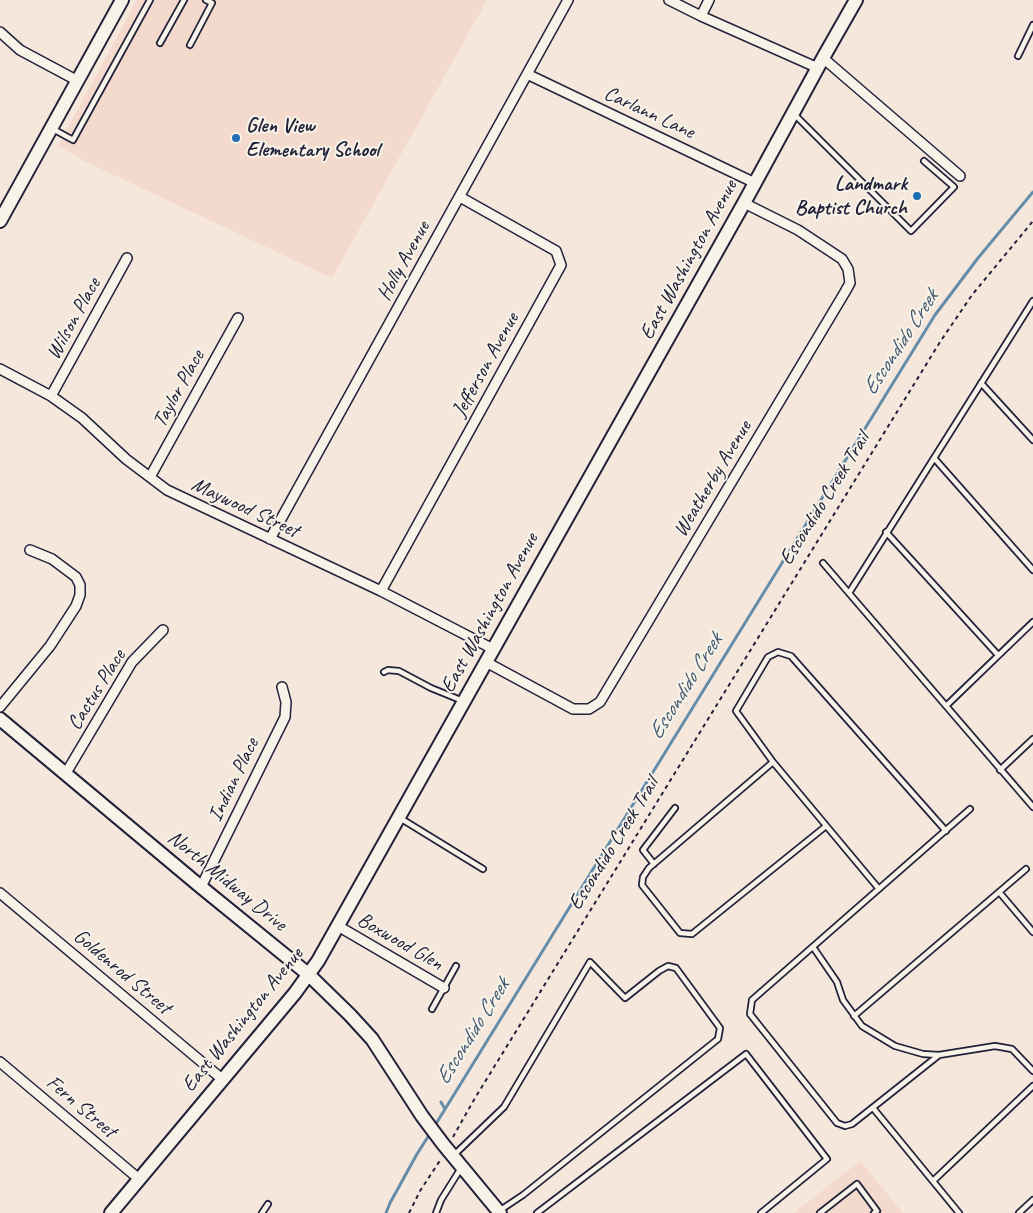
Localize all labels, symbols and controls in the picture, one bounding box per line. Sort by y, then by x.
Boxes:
street label: Carlann Lane [600,81,698,145]
place label: Glen View Elementary School [246,113,379,163]
marker: Glen View Elementary School [230,132,242,144]
place label: Landmark Baptist Church [795,171,907,221]
street label: East Washington Avenue [635,176,743,344]
marker: Landmark Baptist Church [911,190,923,202]
street label: Holly Avenue [372,217,436,305]
street label: Wilson Place [41,274,107,364]
water label: Escondido Creek [857,286,945,400]
street label: Jefferson Avenue [447,308,525,422]
street label: Taylor Place [148,346,210,432]
street label: Weatherby Avenue [668,416,758,542]
street label: Escondido Creek Trail [774,428,876,570]
street label: Maywood Street [187,472,303,544]
street label: East Washington Avenue [436,529,544,697]
water label: Escondido Creek [643,629,729,745]
street label: Cactus Place [62,645,132,735]
street label: Indian Place [203,734,265,826]
street label: Escondido Creek Trail [563,773,665,915]
street label: North Midway Drive [162,825,292,937]
street label: Boxwood Glen [353,907,447,977]
street label: Goldenrod Street [68,924,176,1020]
street label: East Washington Avenue [177,943,309,1097]
water label: Escondido Creek [430,974,516,1090]
street label: Fern Street [41,1070,121,1144]

